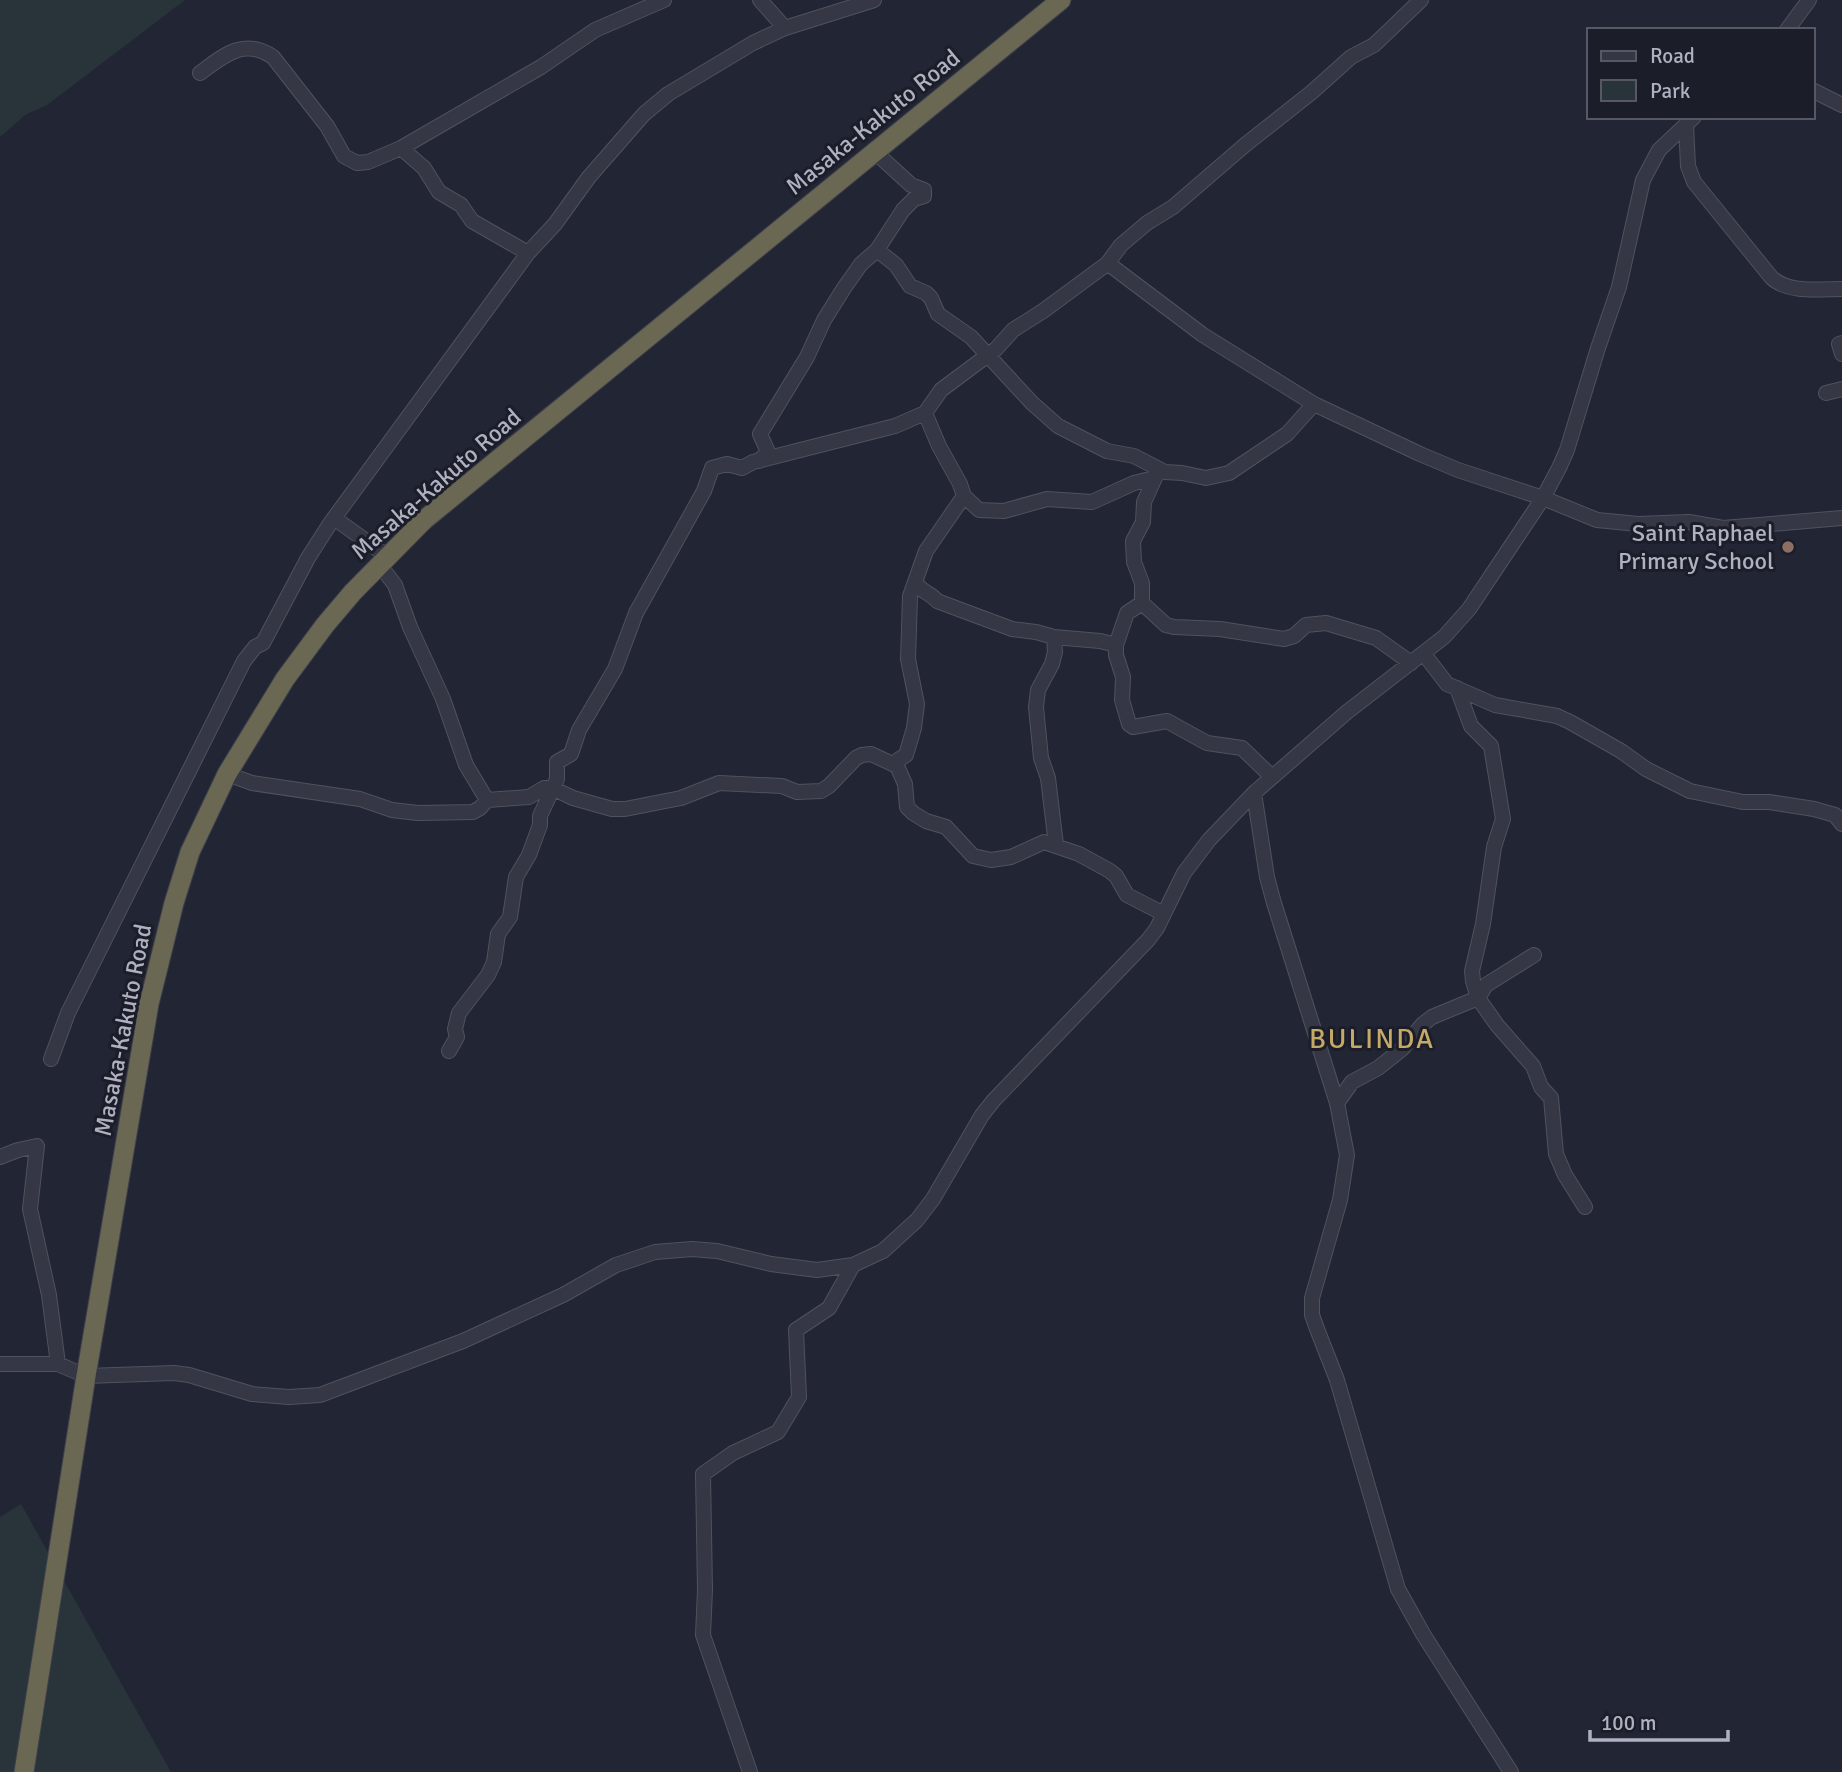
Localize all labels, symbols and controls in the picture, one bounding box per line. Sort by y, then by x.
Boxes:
legend [1587,28,1814,119]
street label: Masaka-Kakuto Road [780,43,966,201]
text: Road [1650,43,1695,69]
text: Park [1650,78,1691,104]
street label: Masaka-Kakuto Road [345,402,527,566]
place label: Saint Raphael Primary School [1618,518,1774,576]
marker: Saint Raphael Primary School [1780,539,1796,555]
street label: Masaka-Kakuto Road [88,921,158,1139]
district label: BULINDA [1309,1022,1435,1056]
scale bar [1590,1698,1728,1742]
text: 100 m [1601,1710,1656,1736]

